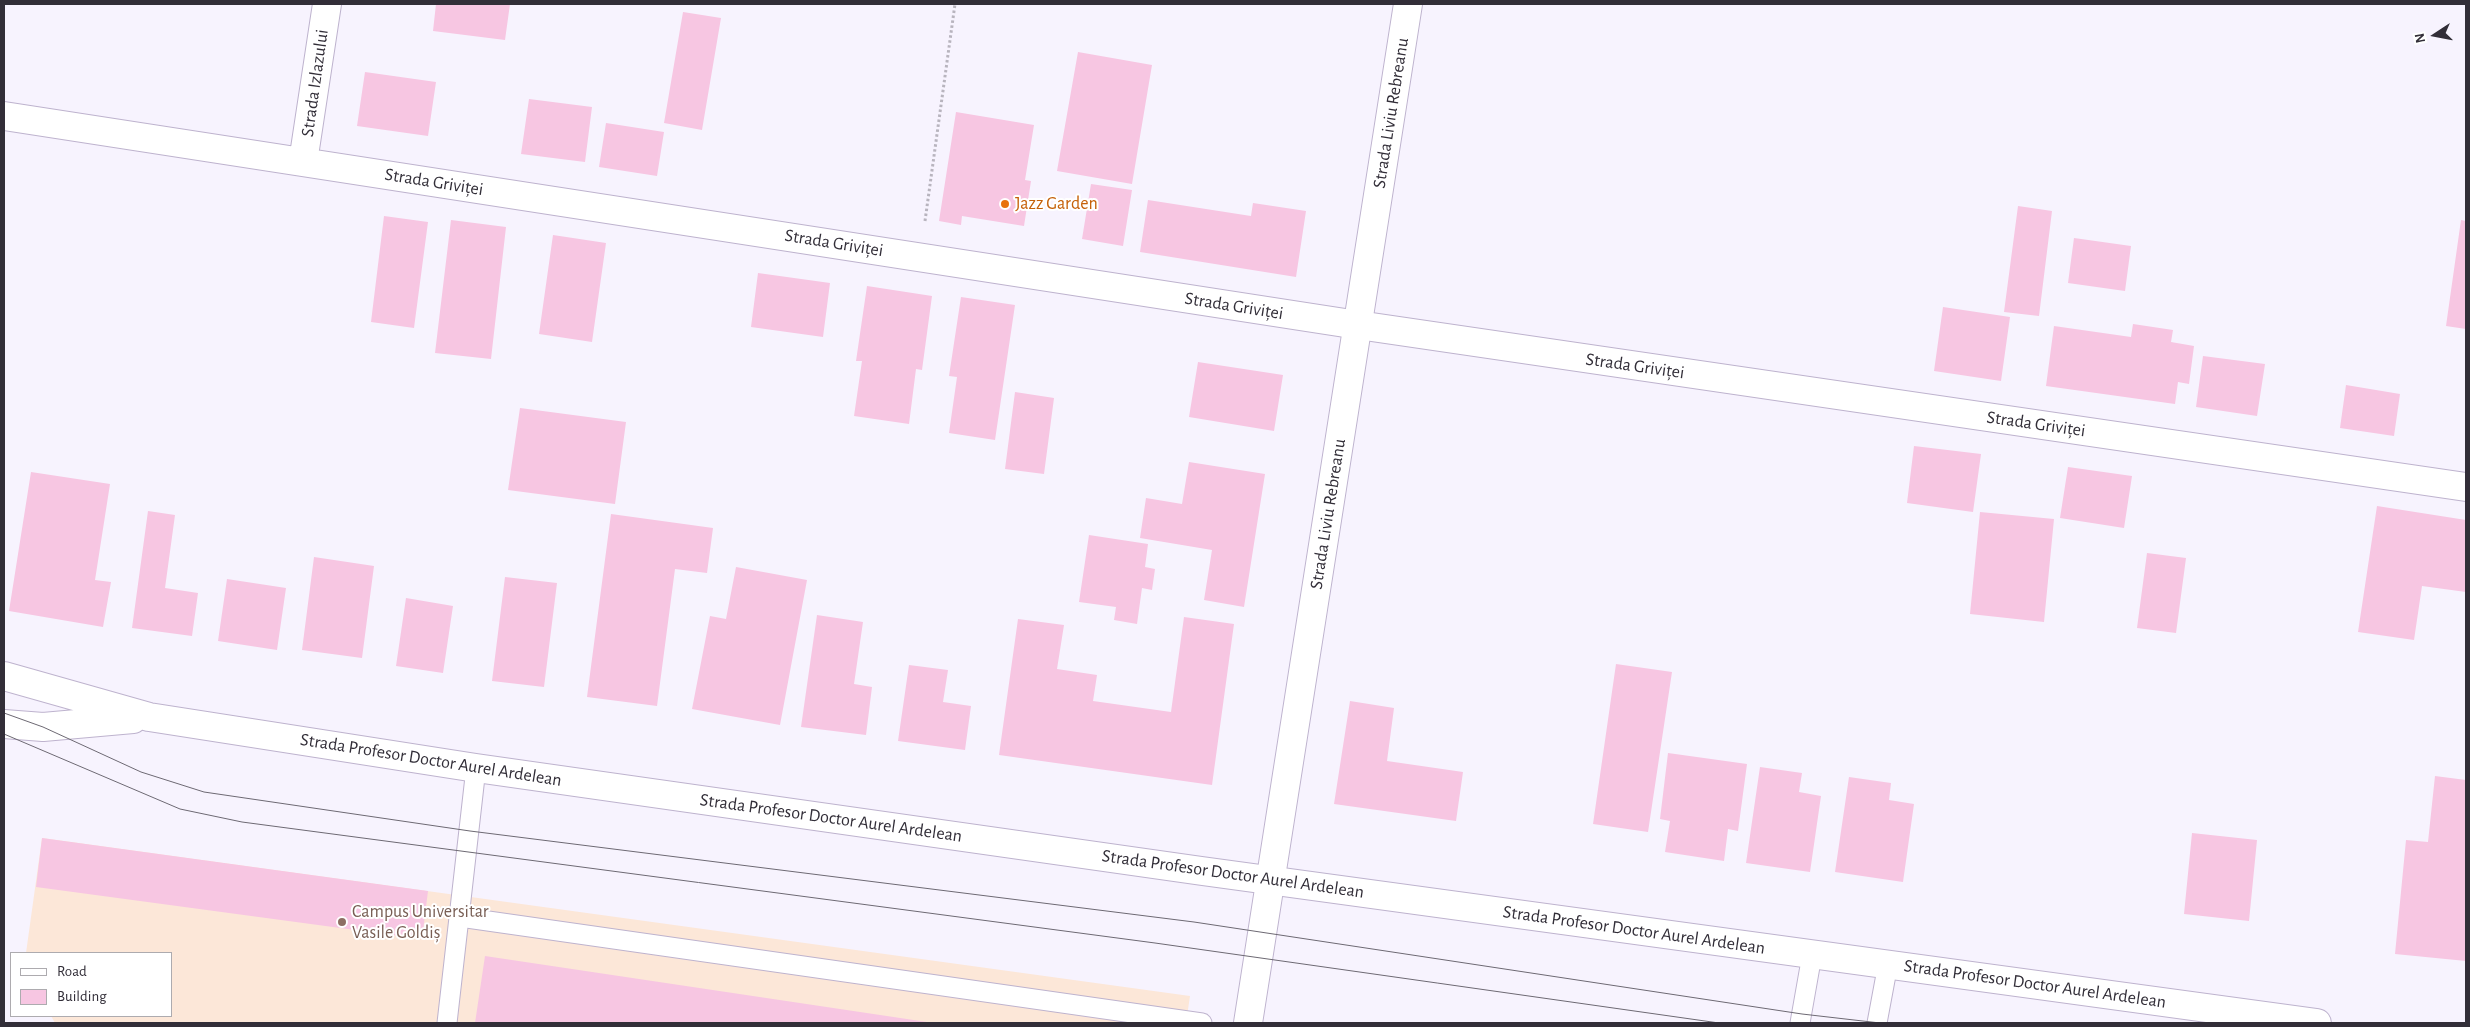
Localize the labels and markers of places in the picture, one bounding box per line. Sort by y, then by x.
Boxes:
place label: Jazz Garden [1015,193,1098,215]
marker: Jazz Garden [999,198,1011,210]
place label: Campus Universitar Vasile Goldiș [352,901,489,944]
marker: Campus Universitar Vasile Goldiș [336,916,348,928]

